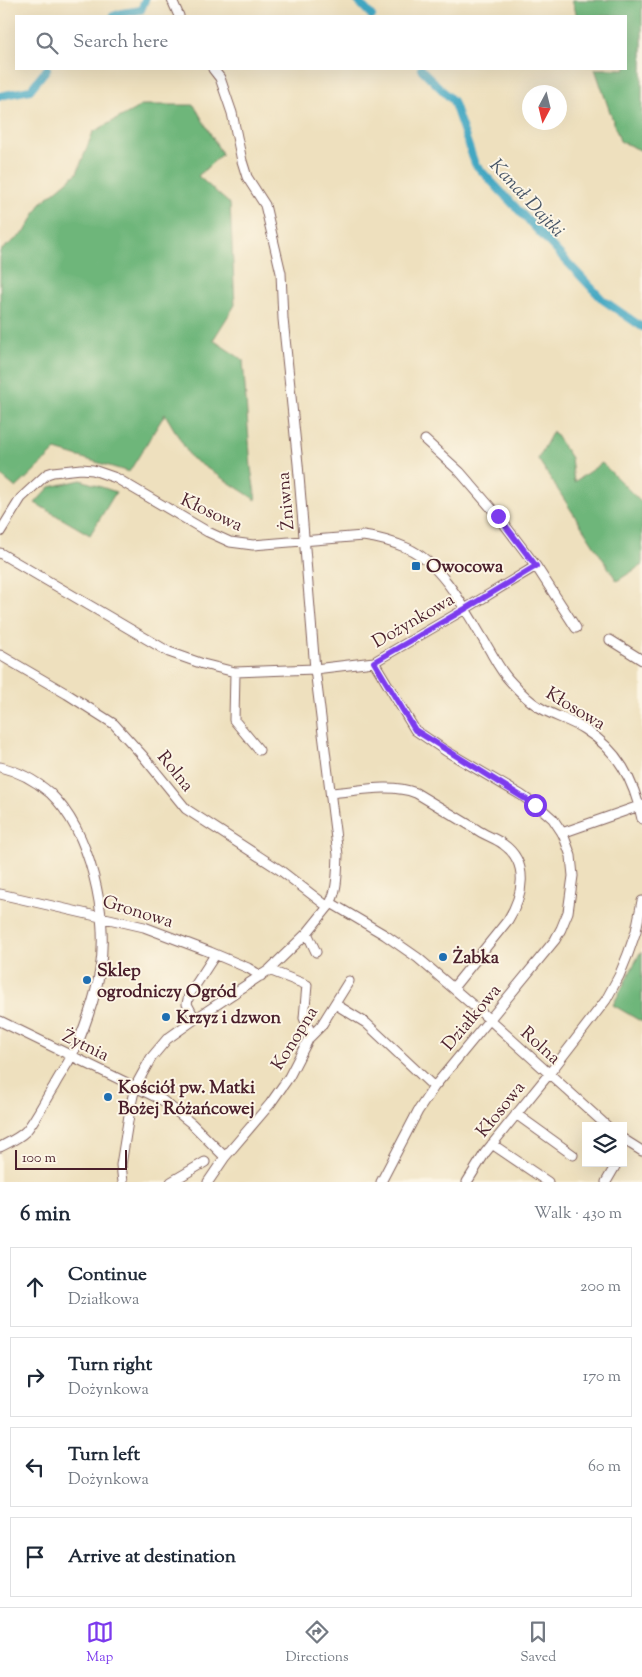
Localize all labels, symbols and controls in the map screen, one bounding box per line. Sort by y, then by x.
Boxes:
search box [15,15,627,70]
icon: search [33,29,61,57]
text: Search here [73,29,168,56]
north arrow [522,85,567,130]
water label: Kanał Dajtki [482,153,570,244]
street label: Żniwna [272,471,302,531]
street label: Kłosowa [176,488,247,540]
route end [487,505,510,528]
place label: Owocowa [426,555,504,581]
marker: Owocowa [410,560,422,572]
street label: Dożynkowa [368,588,460,656]
street label: Kłosowa [540,682,610,738]
street label: Rolna [150,746,199,798]
route start [524,794,547,817]
street label: Gronowa [99,890,176,936]
place label: Żabka [453,945,500,972]
marker: Żabka [437,951,449,963]
place label: Sklep ogrodniczy Ogród [97,959,238,1006]
marker: Sklep ogrodniczy Ogród [81,974,93,986]
street label: Działkowa [437,979,508,1057]
street label: Konopna [266,1002,326,1076]
place label: Krzyz i dzwon [176,1006,282,1032]
marker: Krzyz i dzwon [160,1011,172,1023]
street label: Rolna [514,1021,565,1072]
street label: Żytnia [57,1024,113,1069]
place label: Kościół pw. Matki Bożej Różańcowej [118,1076,256,1123]
street label: Kłosowa [471,1076,532,1144]
marker: Kościół pw. Matki Bożej Różańcowej [102,1091,114,1103]
map controls [582,1122,627,1167]
button: layers [582,1122,627,1167]
scale bar [15,1147,128,1170]
text: 100 m [22,1149,56,1169]
text: 6 min [20,1200,71,1230]
text: Walk · 430 m [534,1203,622,1226]
text: Continue [68,1262,147,1289]
icon: ahead [21,1273,49,1301]
text: 200 m [580,1276,621,1299]
text: Działkowa [68,1289,139,1312]
text: Turn right [68,1352,152,1379]
icon: right [21,1363,49,1391]
text: 170 m [583,1366,621,1389]
text: Dożynkowa [68,1379,149,1402]
text: Turn left [68,1442,140,1469]
icon: left [21,1453,49,1481]
text: 60 m [588,1456,621,1479]
text: Dożynkowa [68,1469,149,1492]
icon: arrive [21,1543,49,1571]
text: Arrive at destination [68,1544,236,1571]
tab: Map [86,1618,114,1668]
tab: Directions [285,1618,349,1668]
tab: Saved [520,1618,556,1668]

